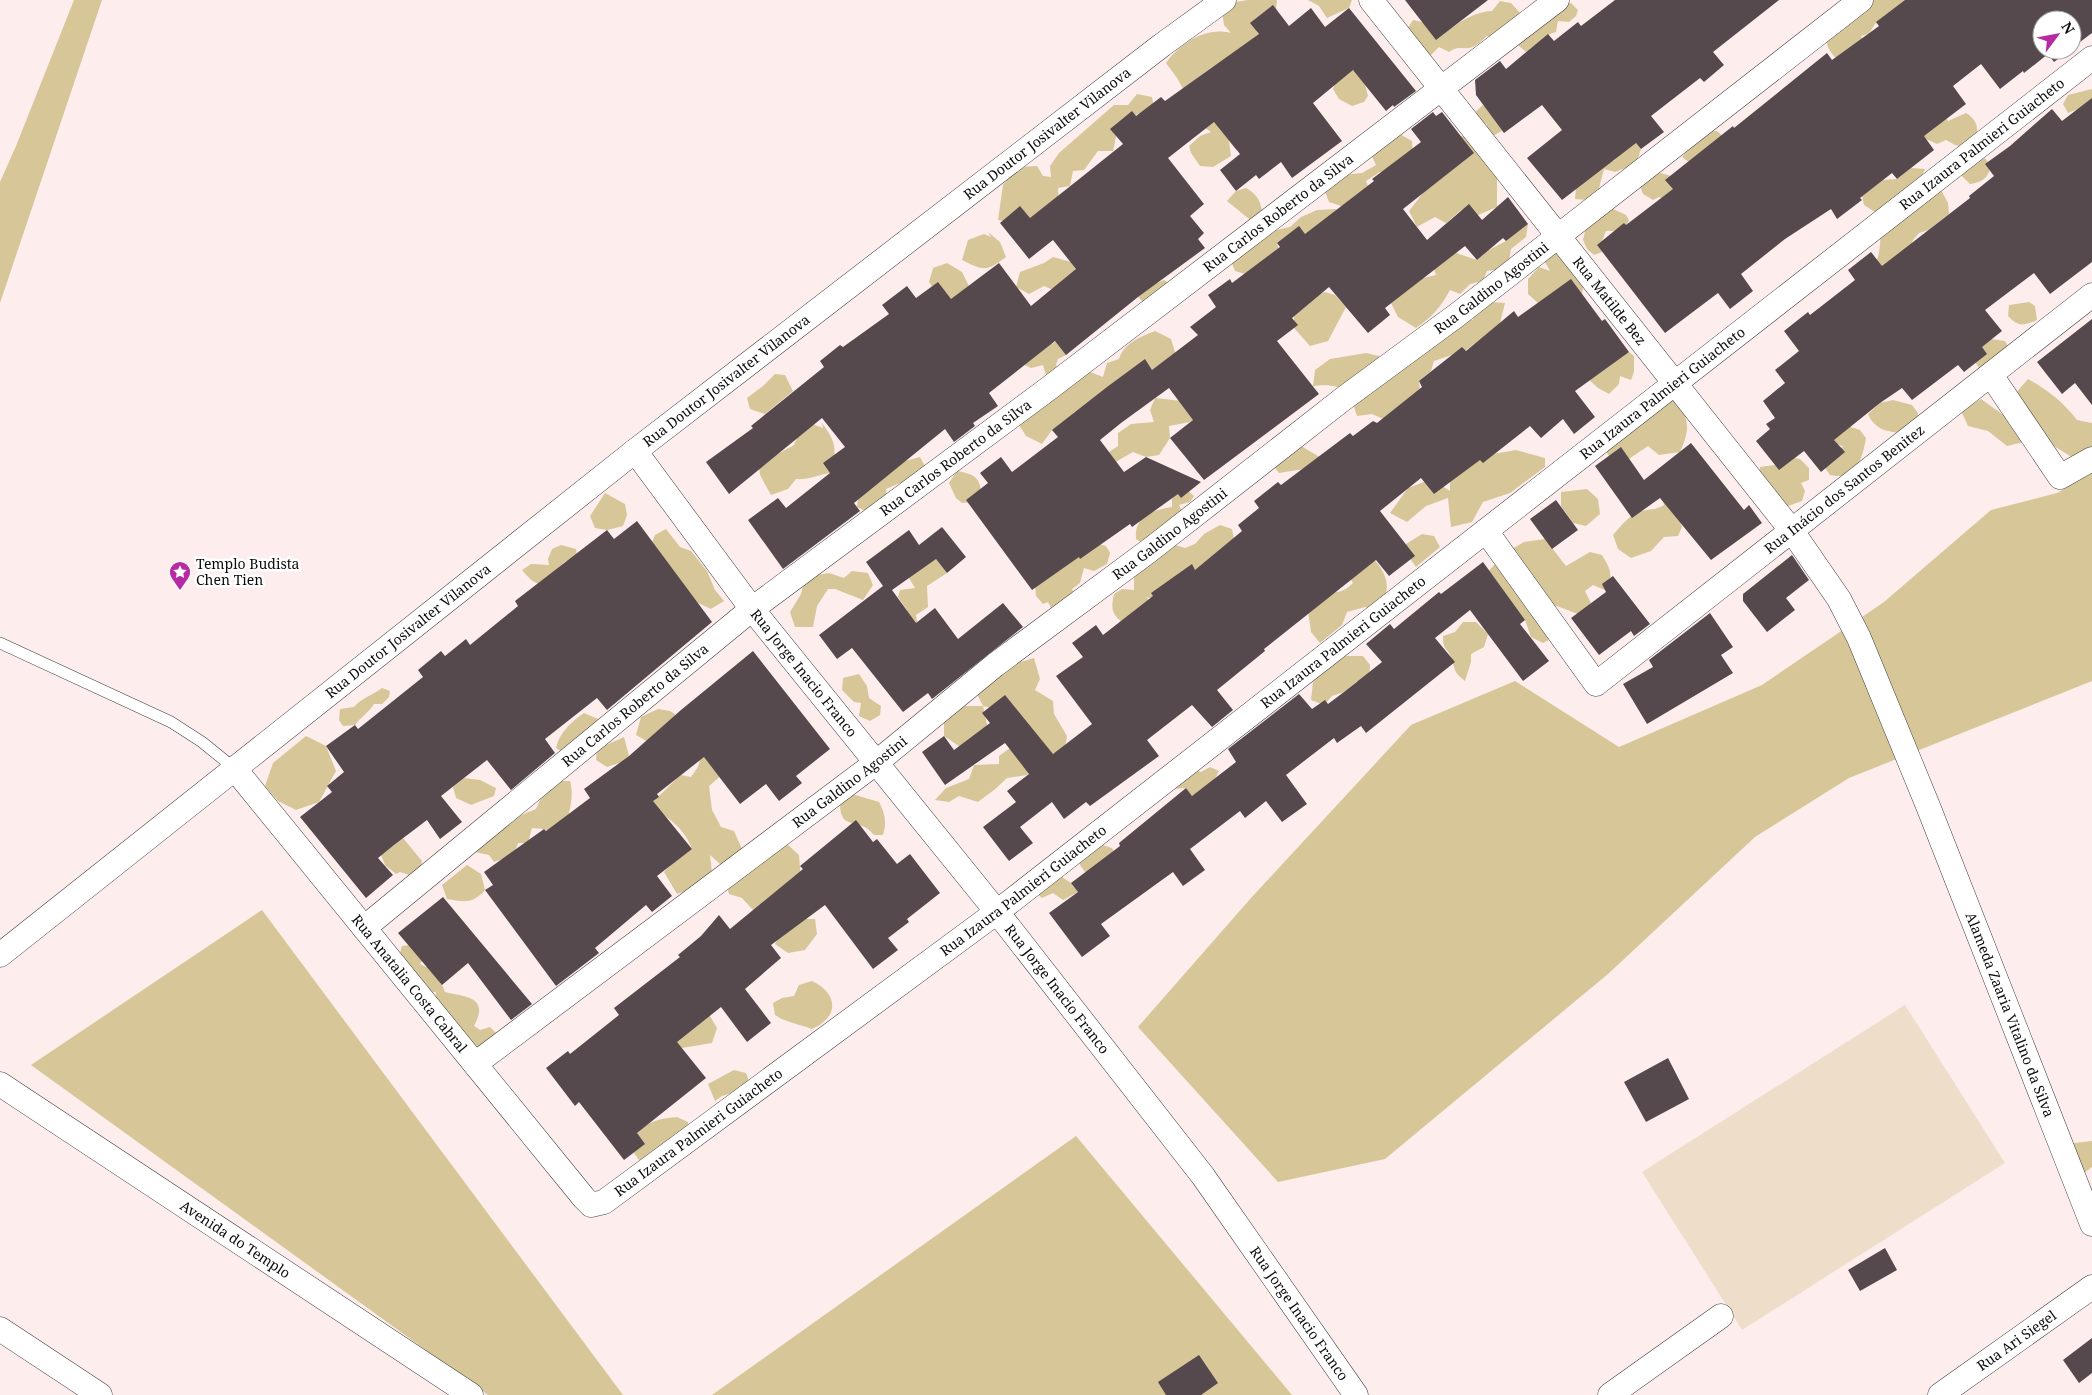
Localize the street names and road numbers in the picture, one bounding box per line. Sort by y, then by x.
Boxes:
street label: Rua Doutor Josivalter Vilanova [959,63,1134,204]
street label: Rua Izaura Palmieri Guiacheto [1895,73,2068,214]
street label: Rua Carlos Roberto da Silva [1199,149,1357,276]
street label: Rua Galdino Agostini [1430,237,1553,338]
street label: Rua Matilde Bez [1569,252,1651,349]
street label: Rua Doutor Josivalter Vilanova [639,310,814,451]
street label: Rua Izaura Palmieri Guiacheto [1576,322,1749,463]
street label: Rua Carlos Roberto da Silva [876,395,1035,520]
street label: Rua Inácio dos Santos Benitez [1760,420,1928,558]
street label: Rua Galdino Agostini [1108,483,1231,584]
street label: Rua Doutor Josivalter Vilanova [321,559,495,702]
street label: Rua Izaura Palmieri Guiacheto [1256,571,1429,712]
street label: Rua Jorge Inacio Franco [747,605,862,741]
street label: Rua Carlos Roberto da Silva [558,639,712,771]
street label: Rua Galdino Agostini [788,731,911,832]
street label: Rua Izaura Palmieri Guiacheto [936,820,1110,960]
street label: Alameda Zaaria Vitalino da Silva [1962,909,2059,1120]
street label: Rua Anatalia Costa Cabral [348,910,472,1057]
street label: Rua Jorge Inacio Franco [1001,920,1114,1058]
street label: Rua Izaura Palmieri Guiacheto [610,1064,786,1200]
street label: Avenida do Templo [177,1196,294,1282]
street label: Rua Jorge Inacio Franco [1246,1242,1353,1384]
street label: Rua Ari Siegel [1973,1305,2060,1375]

